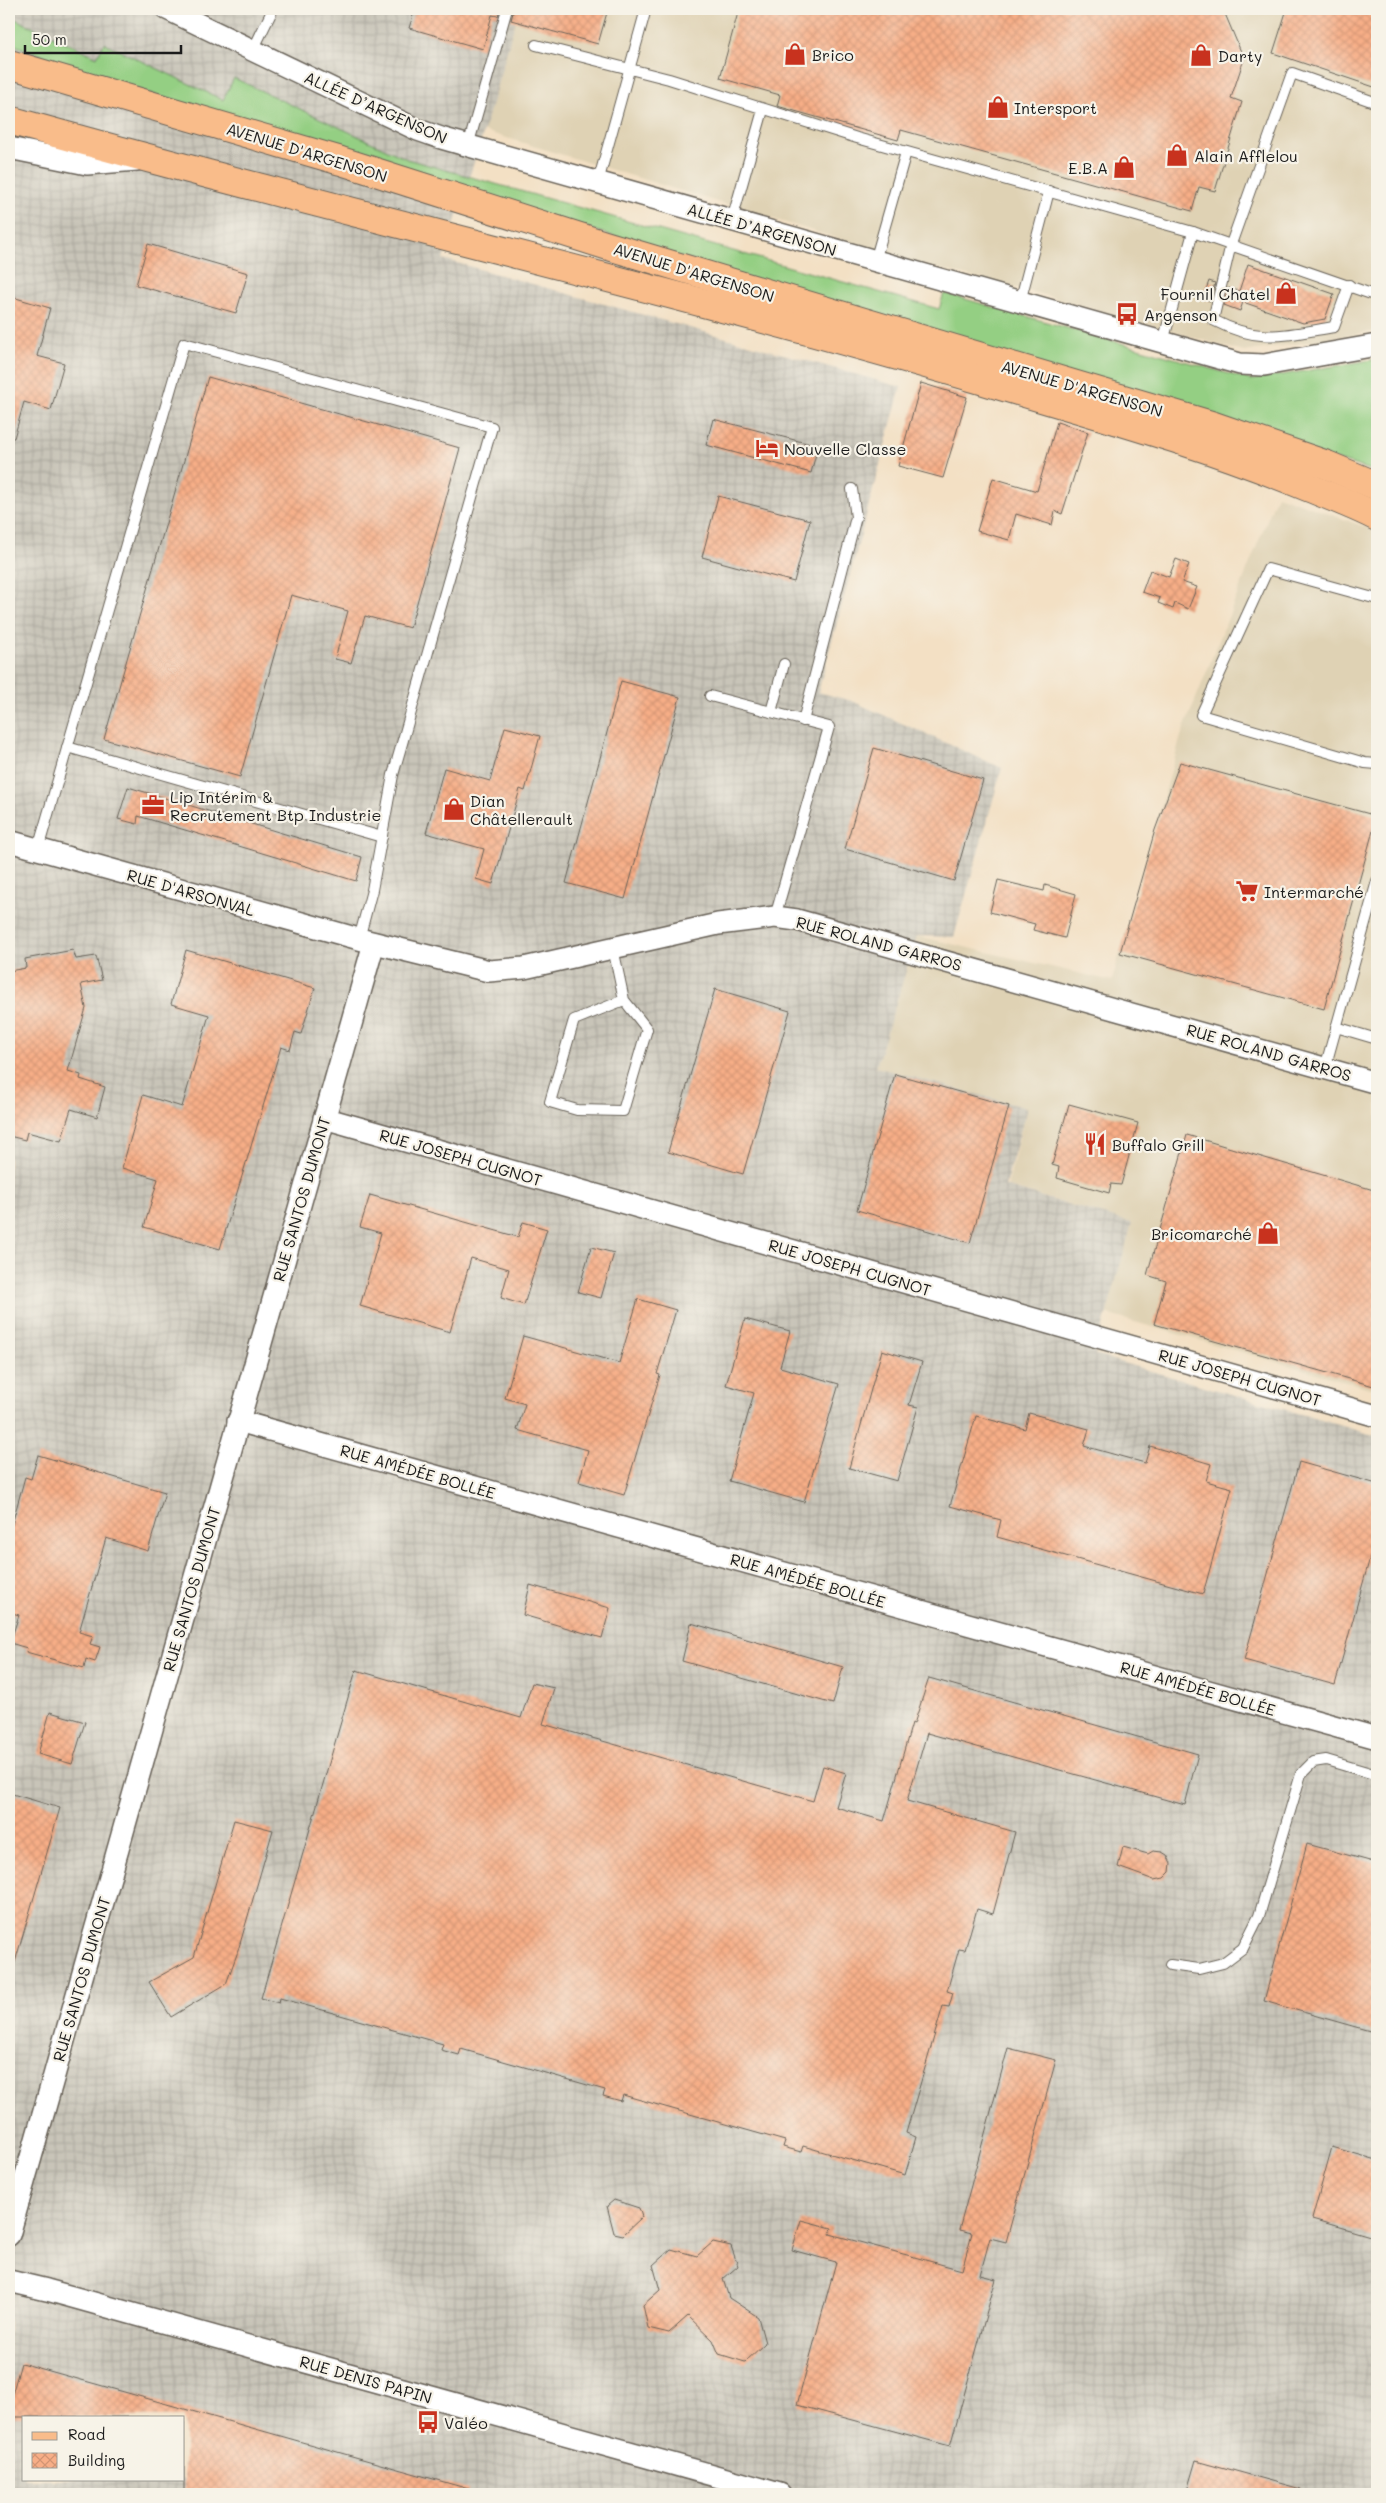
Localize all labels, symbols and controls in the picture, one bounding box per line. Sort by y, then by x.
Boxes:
scale bar [25,22,181,54]
text: 50 m [32,29,67,49]
shop icon: Brico [782,41,808,67]
shop icon: Darty [1188,42,1214,68]
place label: Brico [812,44,854,65]
place label: Darty [1218,45,1262,66]
street label: ALLÉE D’ARGENSON [301,66,451,148]
shop icon: Intersport [985,94,1011,120]
place label: Intersport [1014,97,1097,118]
street label: AVENUE D'ARGENSON [224,118,390,186]
shop icon: Alain Afflelou [1164,142,1190,168]
place label: Alain Afflelou [1194,145,1298,166]
shop icon: E.B.A [1111,154,1137,180]
place label: E.B.A [1068,157,1108,178]
street label: ALLÉE D’ARGENSON [685,198,839,260]
street label: AVENUE D'ARGENSON [611,238,777,306]
shop icon: Fournil Chatel [1273,280,1299,306]
place label: Fournil Chatel [1161,283,1270,304]
bus stop icon: Argenson [1114,301,1140,327]
place label: Argenson [1144,304,1217,325]
street label: AVENUE D'ARGENSON [999,355,1165,421]
hotel icon: Nouvelle Classe [754,435,780,461]
place label: Nouvelle Classe [784,438,906,459]
place label: Lip Intérim & Recrutement Btp Industrie [170,786,381,825]
place label: Dian Châtellerault [470,790,573,829]
office icon: Lip Intérim & Recrutement Btp Industrie [140,792,166,818]
shop icon: Dian Châtellerault [441,796,467,822]
street label: RUE D'ARSONVAL [125,864,258,920]
supermarket icon: Intermarché [1234,878,1260,904]
place label: Intermarché [1264,881,1364,902]
street label: RUE ROLAND GARROS [794,911,964,975]
street label: RUE ROLAND GARROS [1184,1018,1354,1086]
street label: RUE SANTOS DUMONT [267,1114,335,1284]
street label: RUE JOSEPH CUGNOT [377,1124,545,1190]
restaurant icon: Buffalo Grill [1082,1131,1108,1157]
place label: Buffalo Grill [1112,1134,1205,1155]
shop icon: Bricomarché [1255,1220,1281,1246]
place label: Bricomarché [1151,1223,1252,1244]
street label: RUE JOSEPH CUGNOT [766,1234,934,1300]
street label: RUE JOSEPH CUGNOT [1156,1344,1324,1410]
street label: RUE AMÉDÉE BOLLÉE [338,1439,498,1503]
street label: RUE SANTOS DUMONT [157,1504,225,1674]
street label: RUE AMÉDÉE BOLLÉE [728,1548,888,1612]
street label: RUE AMÉDÉE BOLLÉE [1118,1656,1278,1720]
street label: RUE SANTOS DUMONT [47,1894,115,2064]
street label: RUE DENIS PAPIN [298,2350,434,2408]
bus stop icon: Valéo [415,2409,441,2435]
place label: Valéo [444,2412,488,2433]
legend [22,2416,185,2480]
text: Road [68,2424,105,2444]
text: Building [68,2450,125,2470]

